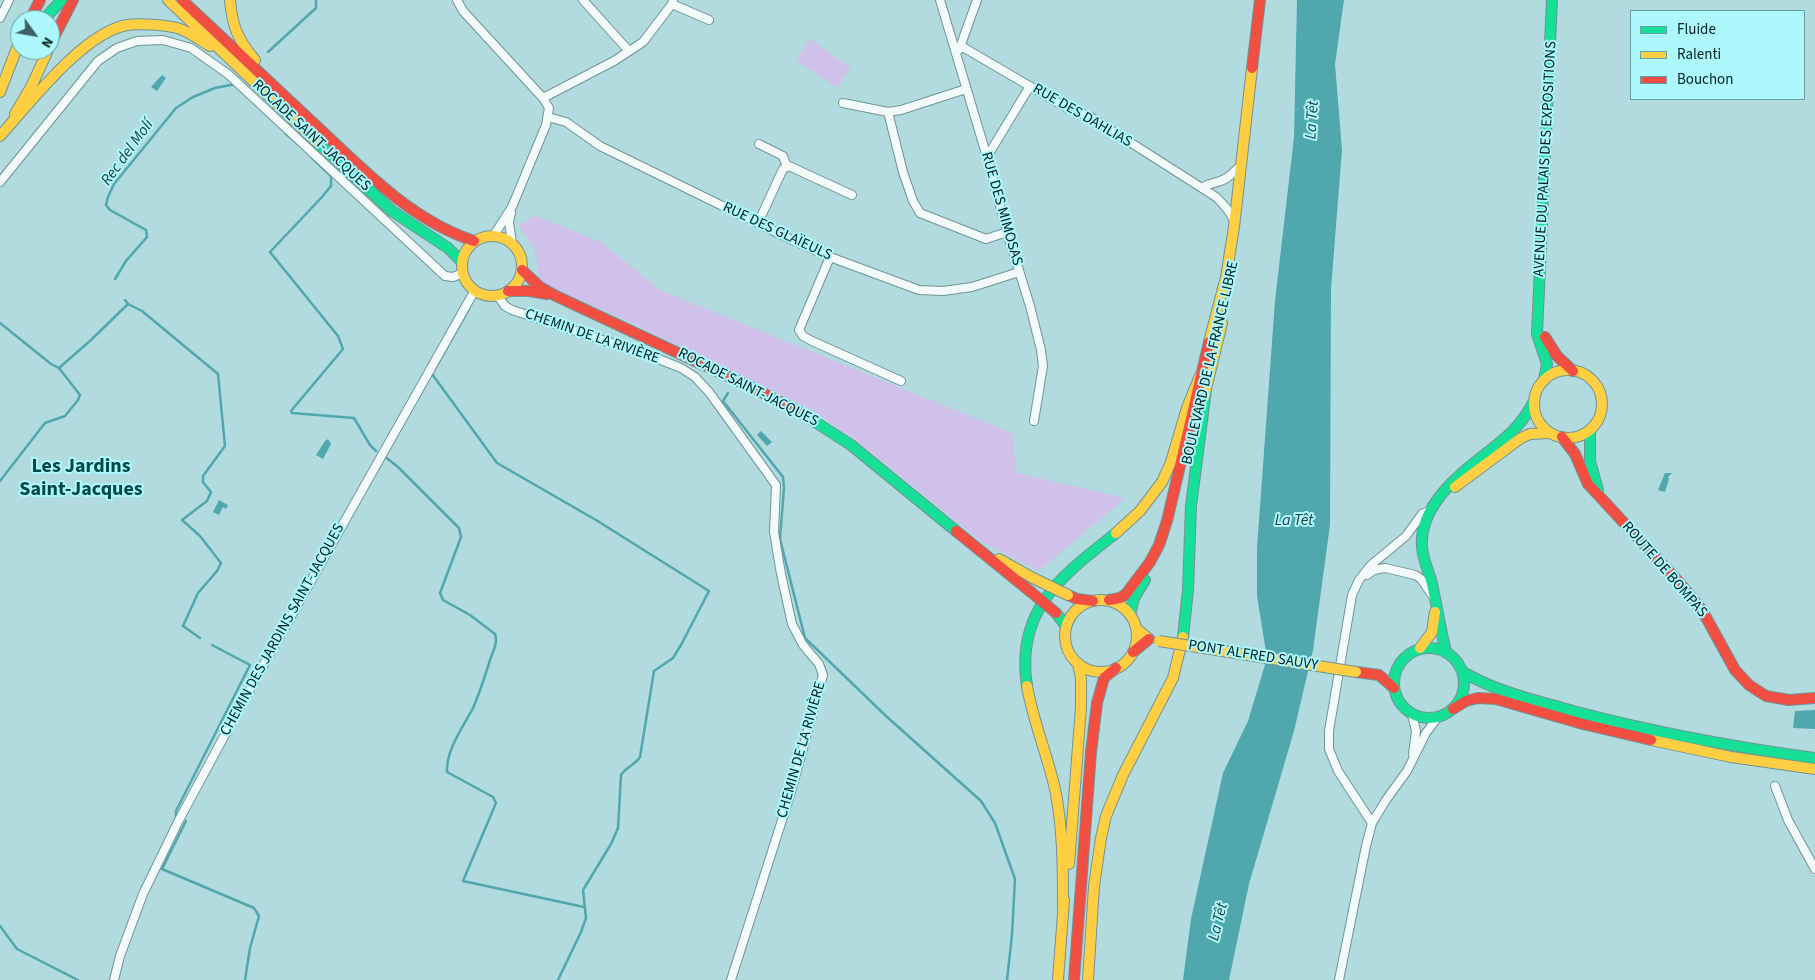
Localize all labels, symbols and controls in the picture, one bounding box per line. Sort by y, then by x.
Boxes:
north arrow [10,10,60,60]
legend [1630,10,1805,100]
text: Fluide [1677,19,1716,40]
text: N [36,33,58,52]
street label: AVENUE DU PALAIS DES EXPOSITIONS [1531,41,1561,277]
text: Ralenti [1677,44,1721,65]
text: Bouchon [1677,69,1733,90]
street label: ROCADE SAINT-JACQUES [248,76,374,196]
street label: RUE DES DAHLIAS [1029,80,1135,152]
water label: La Têt [1302,100,1324,140]
water label: Rec del Molí [98,116,158,190]
street label: RUE DES MIMOSAS [976,150,1026,268]
street label: RUE DES GLAÏEULS [720,199,834,265]
street label: BOULEVARD DE LA FRANCE LIBRE [1179,259,1243,467]
street label: CHEMIN DE LA RIVIÈRE [522,306,662,368]
street label: ROCADE SAINT-JACQUES [675,345,821,431]
district label: Les Jardins Saint-Jacques [19,456,143,503]
water label: La Têt [1275,511,1313,531]
street label: ROUTE DE BOMPAS [1618,518,1710,622]
street label: CHEMIN DES JARDINS SAINT-JACQUES [217,521,349,739]
street label: PONT ALFRED SAUVY [1187,637,1319,675]
street label: CHEMIN DE LA RIVIÈRE [774,680,830,820]
water label: La Têt [1205,901,1233,943]

